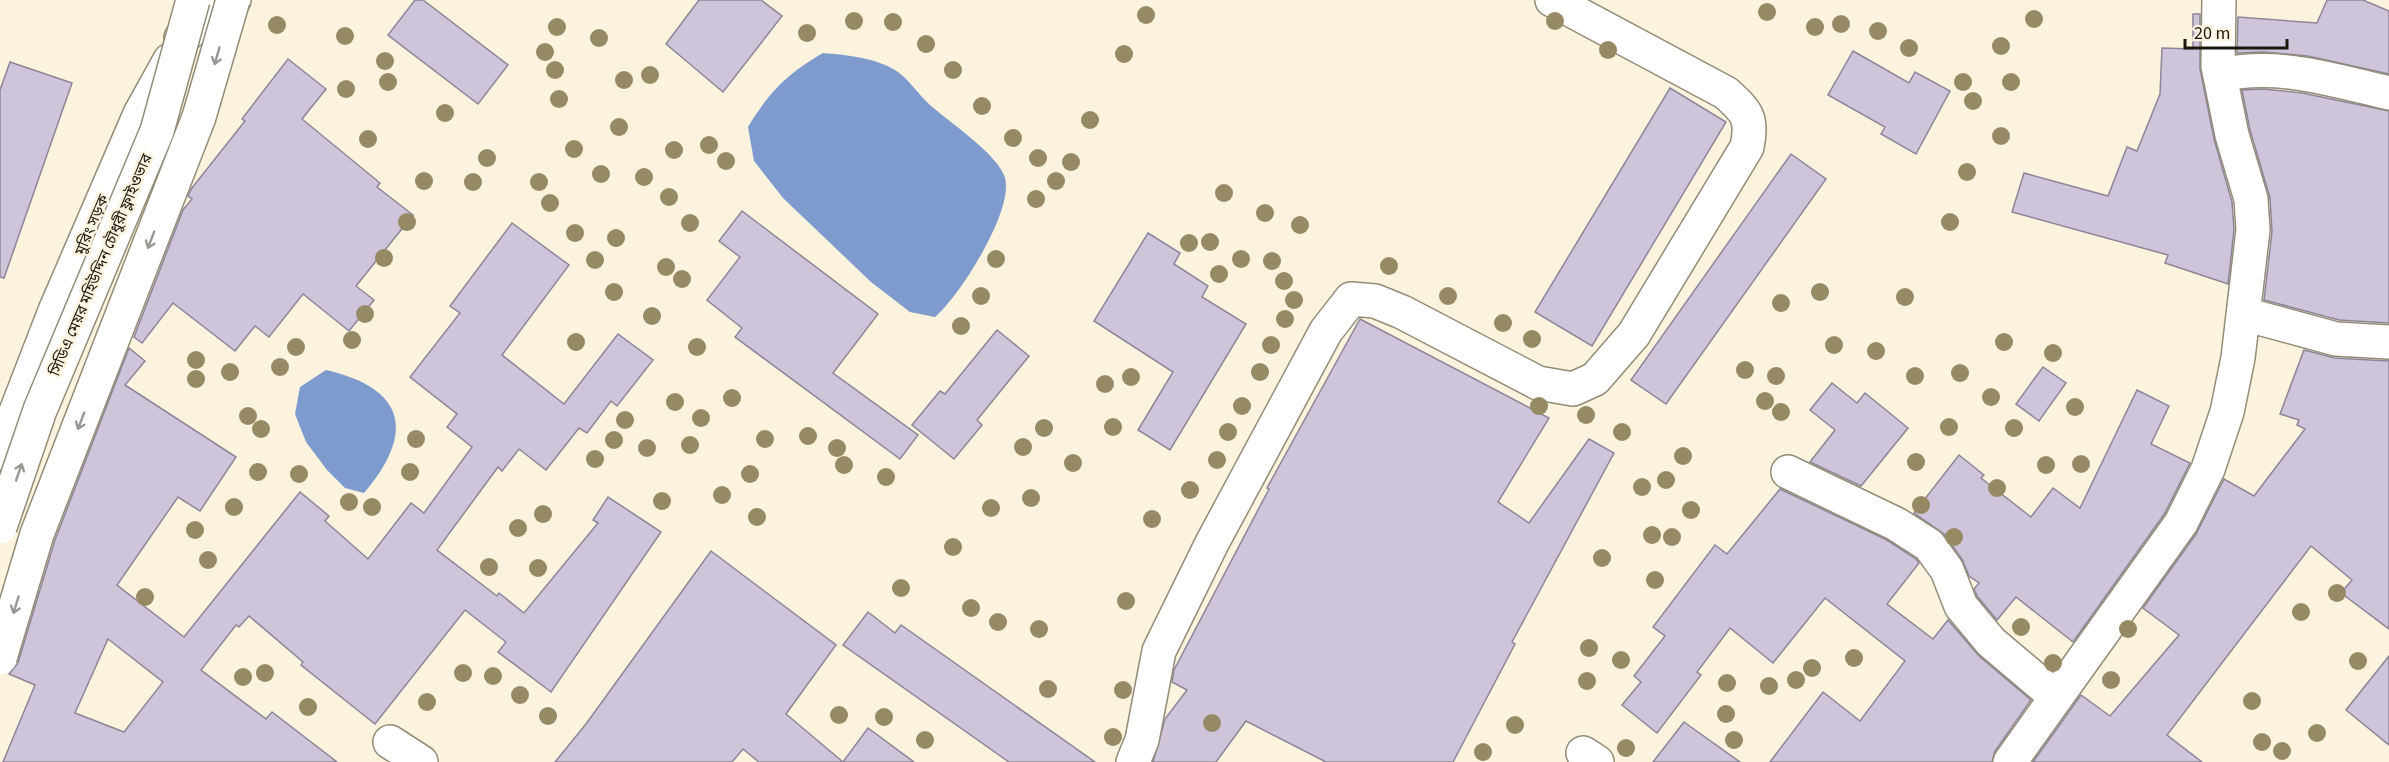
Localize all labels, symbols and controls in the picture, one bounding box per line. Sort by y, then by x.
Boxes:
scale bar [2185,12,2287,50]
text: 20 m [2194,21,2230,46]
one-way arrow [211,46,222,65]
street label: সিডিএ মেয়র মহিউদ্দিন চৌধুরী ফ্লাইওভার [44,150,158,380]
street label: মুরিং সড়ক [69,191,114,259]
one-way arrow [145,230,156,248]
one-way arrow [75,412,86,430]
one-way arrow [14,463,25,482]
one-way arrow [10,595,21,614]

